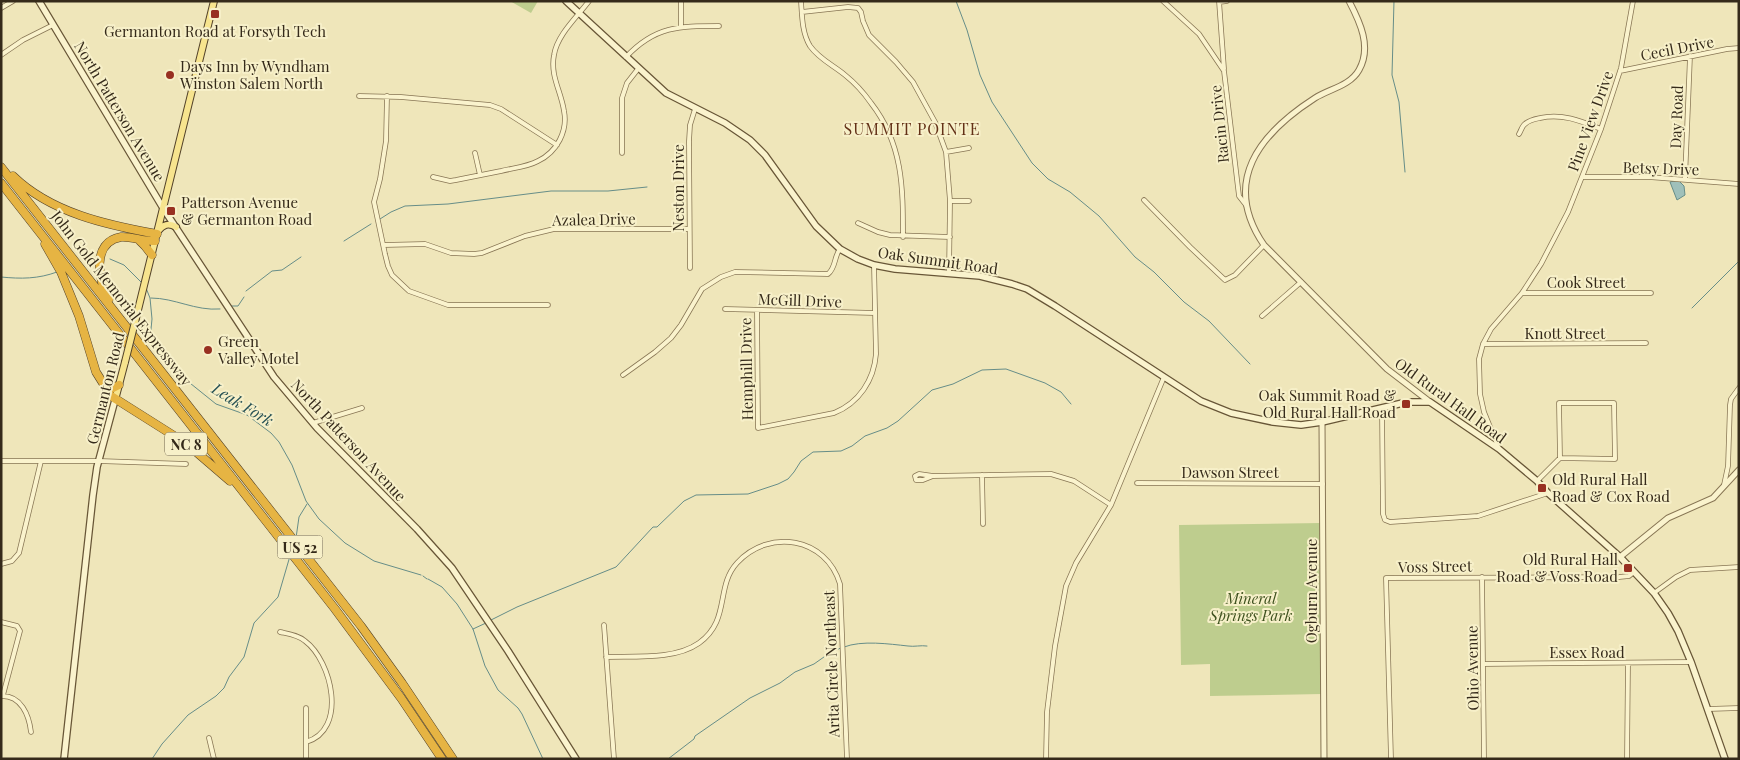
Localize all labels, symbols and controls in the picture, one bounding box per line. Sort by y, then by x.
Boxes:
marker: Germanton Road at Forsyth Tech [209,8,221,20]
place label: Germanton Road at Forsyth Tech [104,21,326,41]
street label: Cecil Drive [1639,31,1715,65]
street label: North Patterson Avenue [70,37,170,185]
place label: Days Inn by Wyndham Winston Salem North [179,56,330,93]
street label: Pine View Drive [1563,68,1617,174]
marker: Days Inn by Wyndham Winston Salem North [164,69,176,81]
street label: Racin Drive [1205,84,1233,164]
street label: Day Road [1665,85,1687,149]
district label: SUMMIT POINTE [844,118,980,139]
street label: Neston Drive [668,144,688,232]
street label: Betsy Drive [1622,157,1700,179]
place label: Patterson Avenue & Germanton Road [181,192,312,229]
street label: John Gold Memorial Expressway [47,205,197,390]
marker: Patterson Avenue & Germanton Road [165,205,177,217]
street label: Azalea Drive [551,208,636,230]
street label: Oak Summit Road [877,242,1000,278]
street label: Cook Street [1547,272,1626,292]
street label: McGill Drive [758,289,842,311]
street label: Hemphill Drive [735,317,757,421]
street label: Knott Street [1525,323,1606,343]
street label: Germanton Road [81,330,129,446]
place label: Green Valley Motel [217,331,299,368]
marker: Green Valley Motel [202,344,214,356]
street label: Old Rural Hall Road [1391,353,1511,447]
street label: North Patterson Avenue [287,375,411,505]
water label: Leak Fork [208,377,278,431]
place label: Oak Summit Road & Old Rural Hall Road [1259,385,1396,422]
marker: Oak Summit Road & Old Rural Hall Road [1400,398,1412,410]
road number: NC 8 [165,432,207,456]
street label: Dawson Street [1181,462,1279,482]
place label: Old Rural Hall Road & Cox Road [1552,469,1670,506]
marker: Old Rural Hall Road & Cox Road [1536,482,1548,494]
road number: US 52 [278,536,322,558]
street label: Ogburn Avenue [1301,539,1321,643]
place label: Old Rural Hall Road & Voss Road [1496,549,1618,586]
street label: Voss Street [1397,555,1473,577]
marker: Old Rural Hall Road & Voss Road [1622,562,1634,574]
park label: Mineral Springs Park [1209,588,1293,625]
street label: Arita Circle Northeast [818,589,844,739]
street label: Ohio Avenue [1461,625,1483,711]
street label: Essex Road [1549,642,1625,662]

